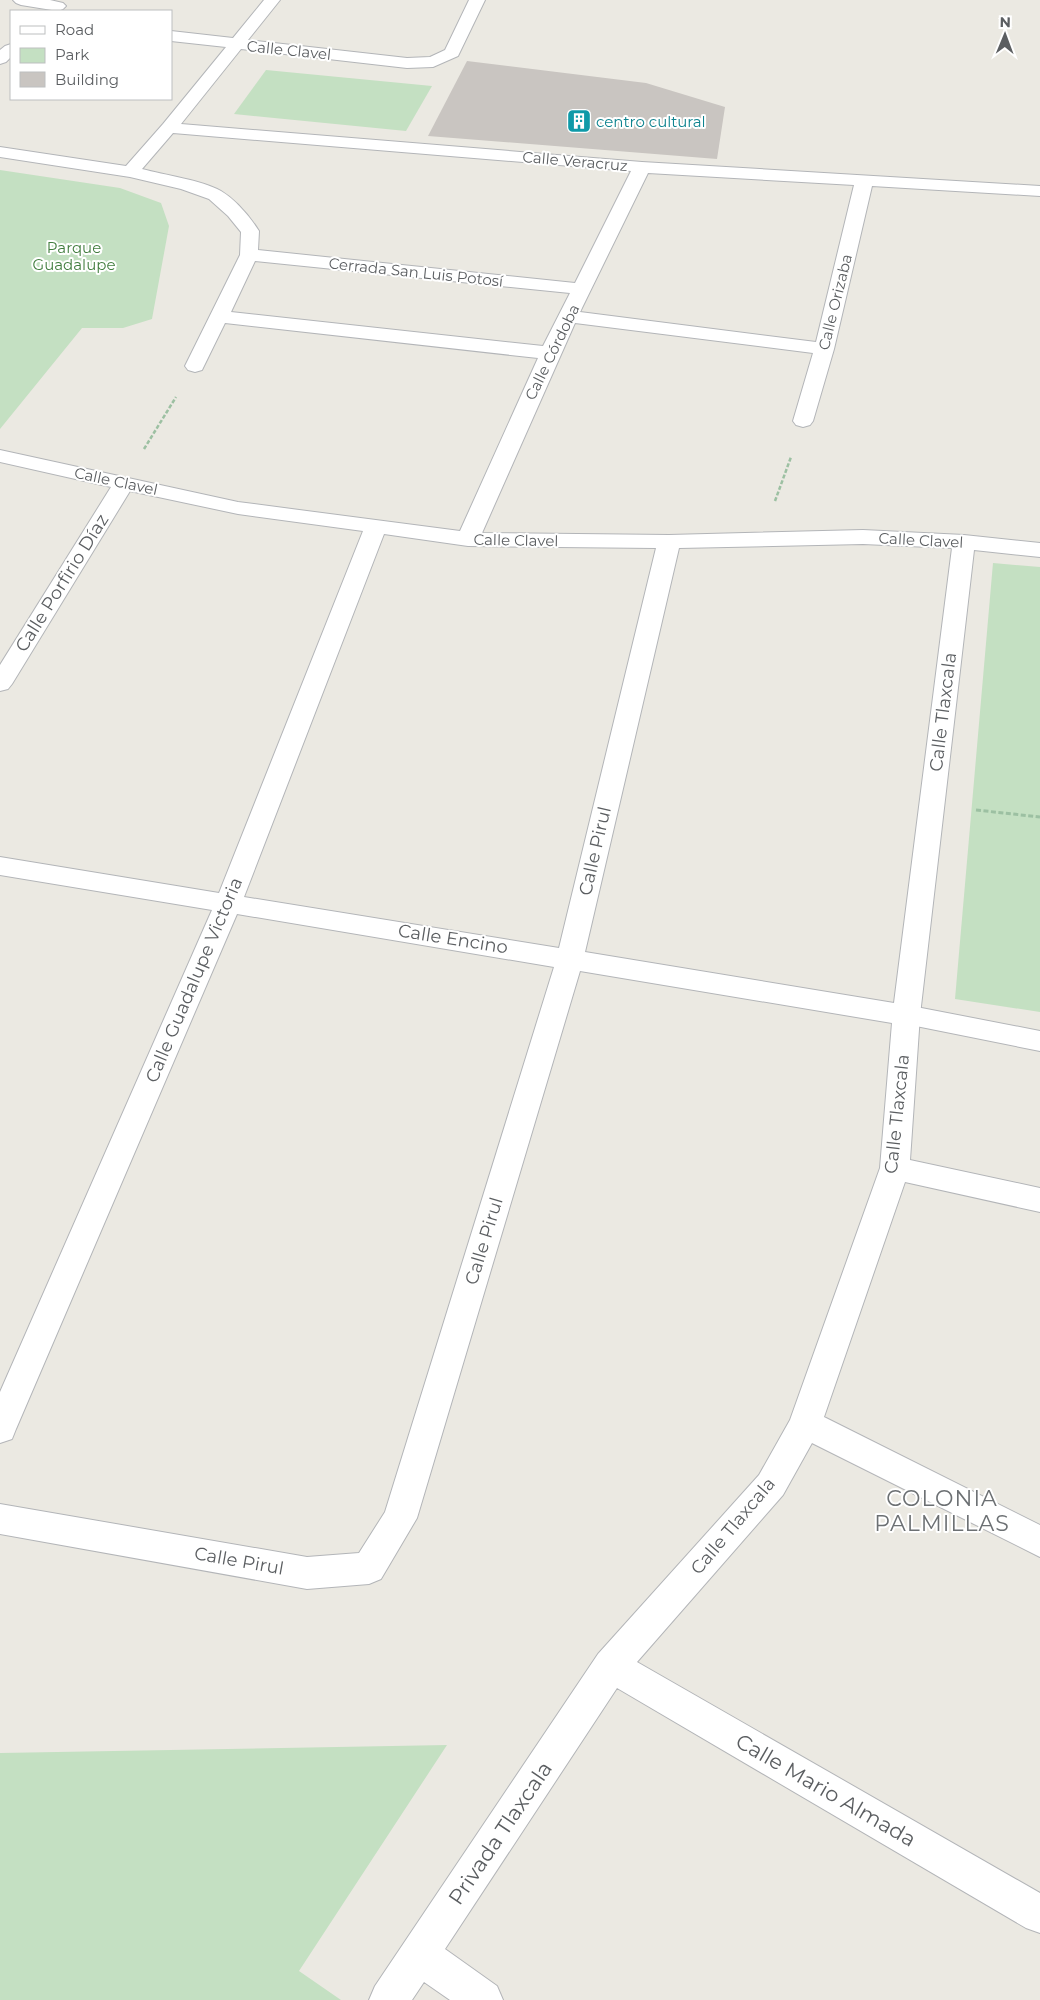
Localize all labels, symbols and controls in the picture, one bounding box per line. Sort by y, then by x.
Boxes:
legend [10,10,172,100]
north arrow [980,10,1030,60]
text: N [999,13,1011,31]
text: Road [55,20,94,39]
street label: Calle Clavel [246,36,332,64]
text: Park [55,45,89,64]
text: Building [55,70,119,89]
building icon: centro cultural [566,108,592,134]
place label: centro cultural [596,112,706,131]
street label: Calle Veracruz [522,147,629,175]
park label: Parque Guadalupe [33,238,115,274]
street label: Calle Orizaba [814,252,856,352]
street label: Cerrada San Luis Potosí [328,253,505,291]
street label: Calle Córdoba [521,301,583,403]
street label: Calle Clavel [73,463,159,499]
street label: Calle Porfirio Díaz [11,510,113,656]
street label: Calle Clavel [878,528,964,552]
street label: Calle Clavel [473,530,559,550]
street label: Calle Tlaxcala [925,651,961,773]
street label: Calle Pirul [574,804,616,898]
street label: Calle Guadalupe Victoria [141,874,247,1086]
street label: Calle Encino [396,919,510,959]
street label: Calle Tlaxcala [880,1053,914,1175]
street label: Calle Pirul [460,1195,508,1287]
street label: Calle Tlaxcala [686,1473,780,1579]
district label: COLONIA PALMILLAS [874,1485,1010,1537]
street label: Calle Pirul [193,1542,285,1580]
street label: Calle Mario Almada [732,1728,920,1852]
street label: Privada Tlaxcala [443,1757,557,1909]

